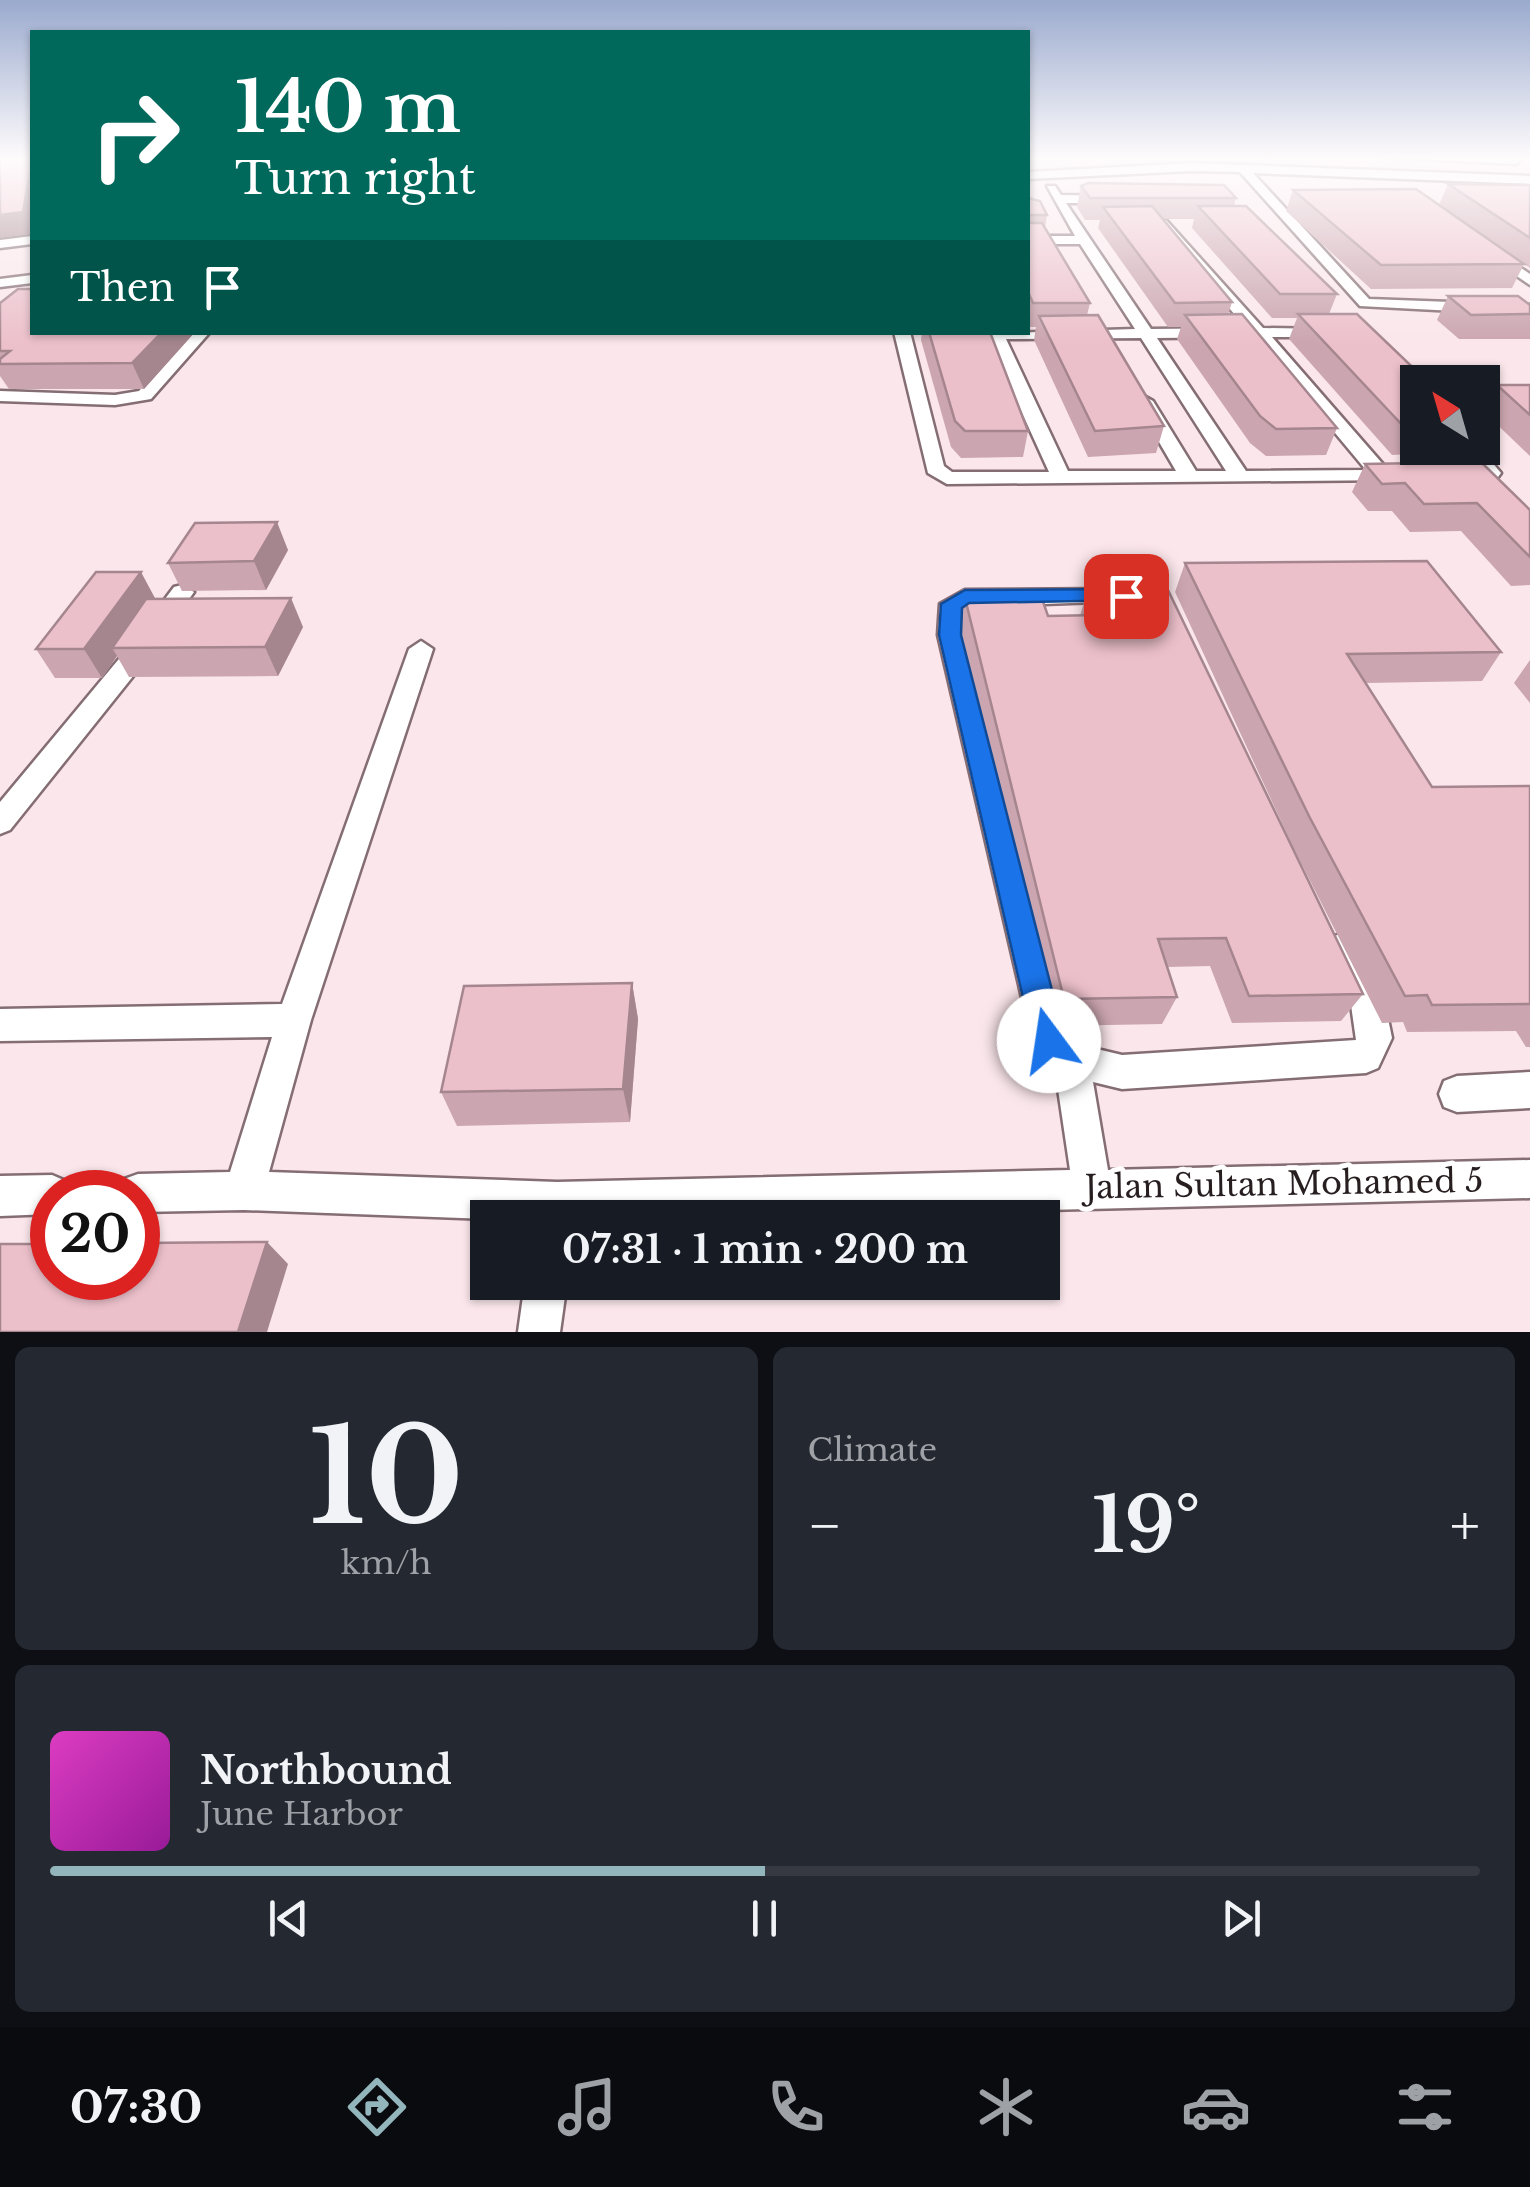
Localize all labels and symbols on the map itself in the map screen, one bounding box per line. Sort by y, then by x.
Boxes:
north arrow [1400,365,1500,465]
pin [1084,554,1169,639]
position arrow [997,989,1101,1093]
street label: Jalan Sultan Mohamed 5 [1080,1161,1484,1208]
speed limit sign: 20 [30,1170,160,1300]

